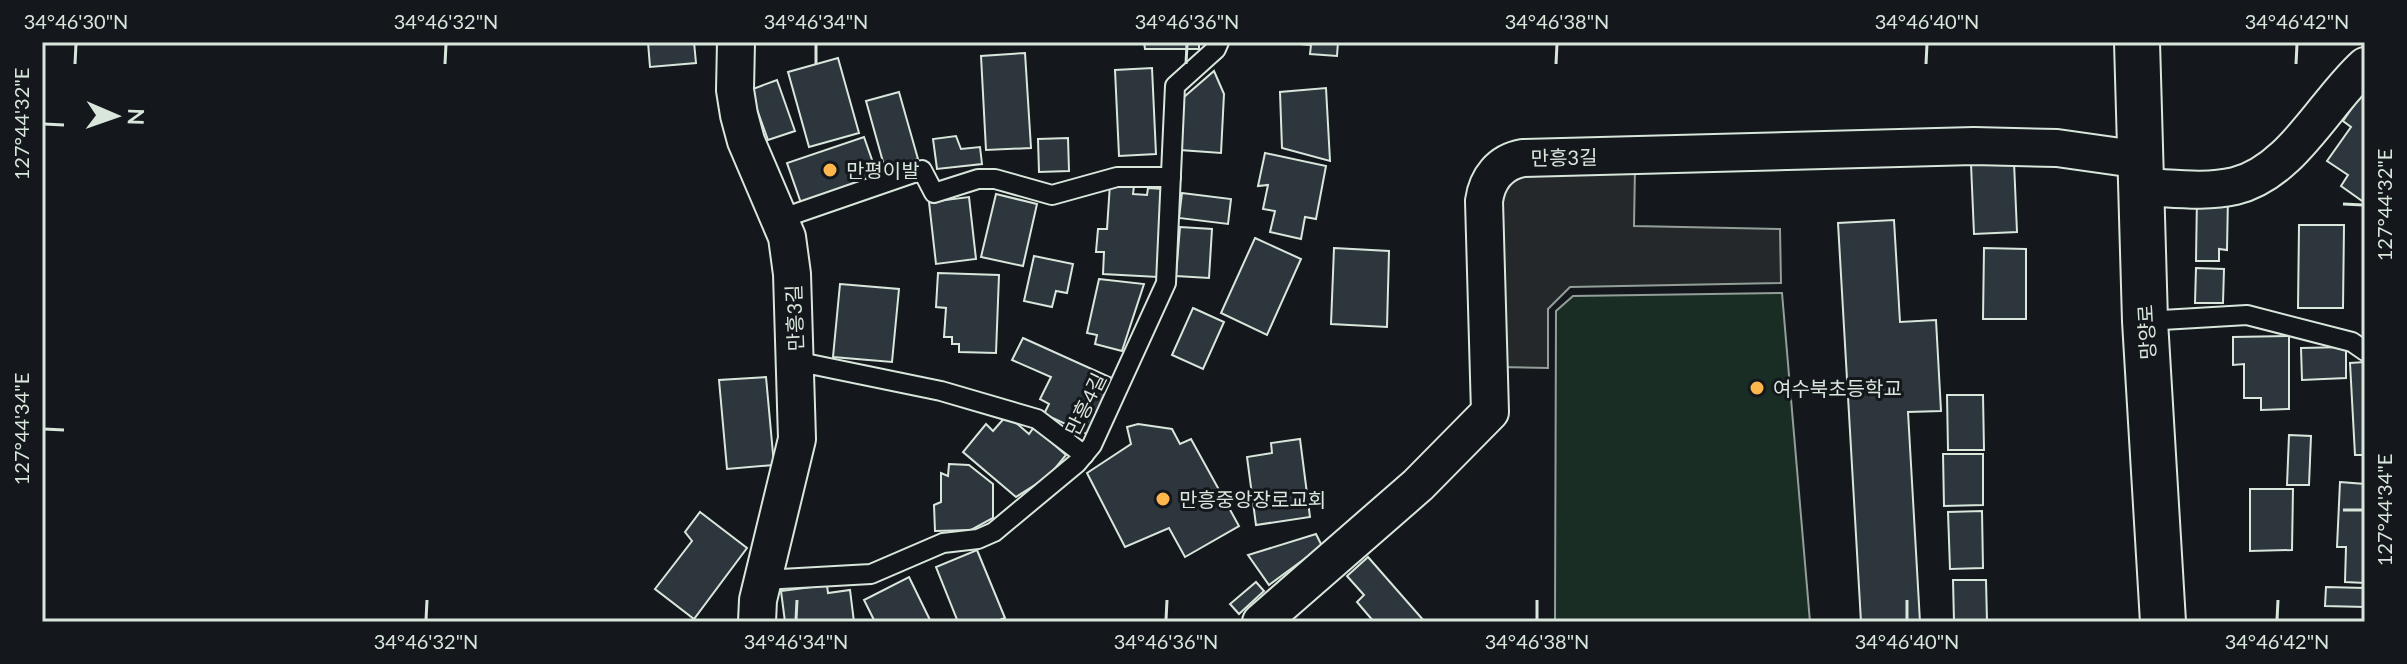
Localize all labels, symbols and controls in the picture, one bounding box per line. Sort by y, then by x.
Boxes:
text: 34°46'30"N [24,9,128,33]
text: 34°46'32"N [394,9,498,33]
text: 34°46'34"N [764,9,868,33]
text: 34°46'36"N [1135,9,1239,33]
text: 34°46'38"N [1505,9,1609,33]
text: 34°46'40"N [1875,9,1979,33]
text: 34°46'42"N [2245,9,2349,33]
text: 127°44'32"E [9,68,33,180]
north arrow [76,76,156,156]
text: N [123,108,150,126]
street label: 만흥3길 [1530,144,1598,170]
text: 127°44'32"E [2372,149,2396,261]
place label: 만평이발 [846,158,920,182]
marker: 만평이발 [821,161,839,179]
street label: 만흥3길 [781,284,807,352]
street label: 망양로 [2133,304,2159,360]
street label: 만흥4길 [1060,369,1110,439]
text: 127°44'34"E [9,373,33,485]
place label: 여수북초등학교 [1773,376,1902,400]
marker: 여수북초등학교 [1748,379,1766,397]
text: 127°44'34"E [2372,454,2396,566]
place label: 만흥중앙장로교회 [1179,487,1326,511]
marker: 만흥중앙장로교회 [1154,490,1172,508]
text: 34°46'32"N [374,629,478,653]
text: 34°46'34"N [744,629,848,653]
text: 34°46'36"N [1114,629,1218,653]
text: 34°46'38"N [1485,629,1589,653]
text: 34°46'40"N [1855,629,1959,653]
text: 34°46'42"N [2225,629,2329,653]

